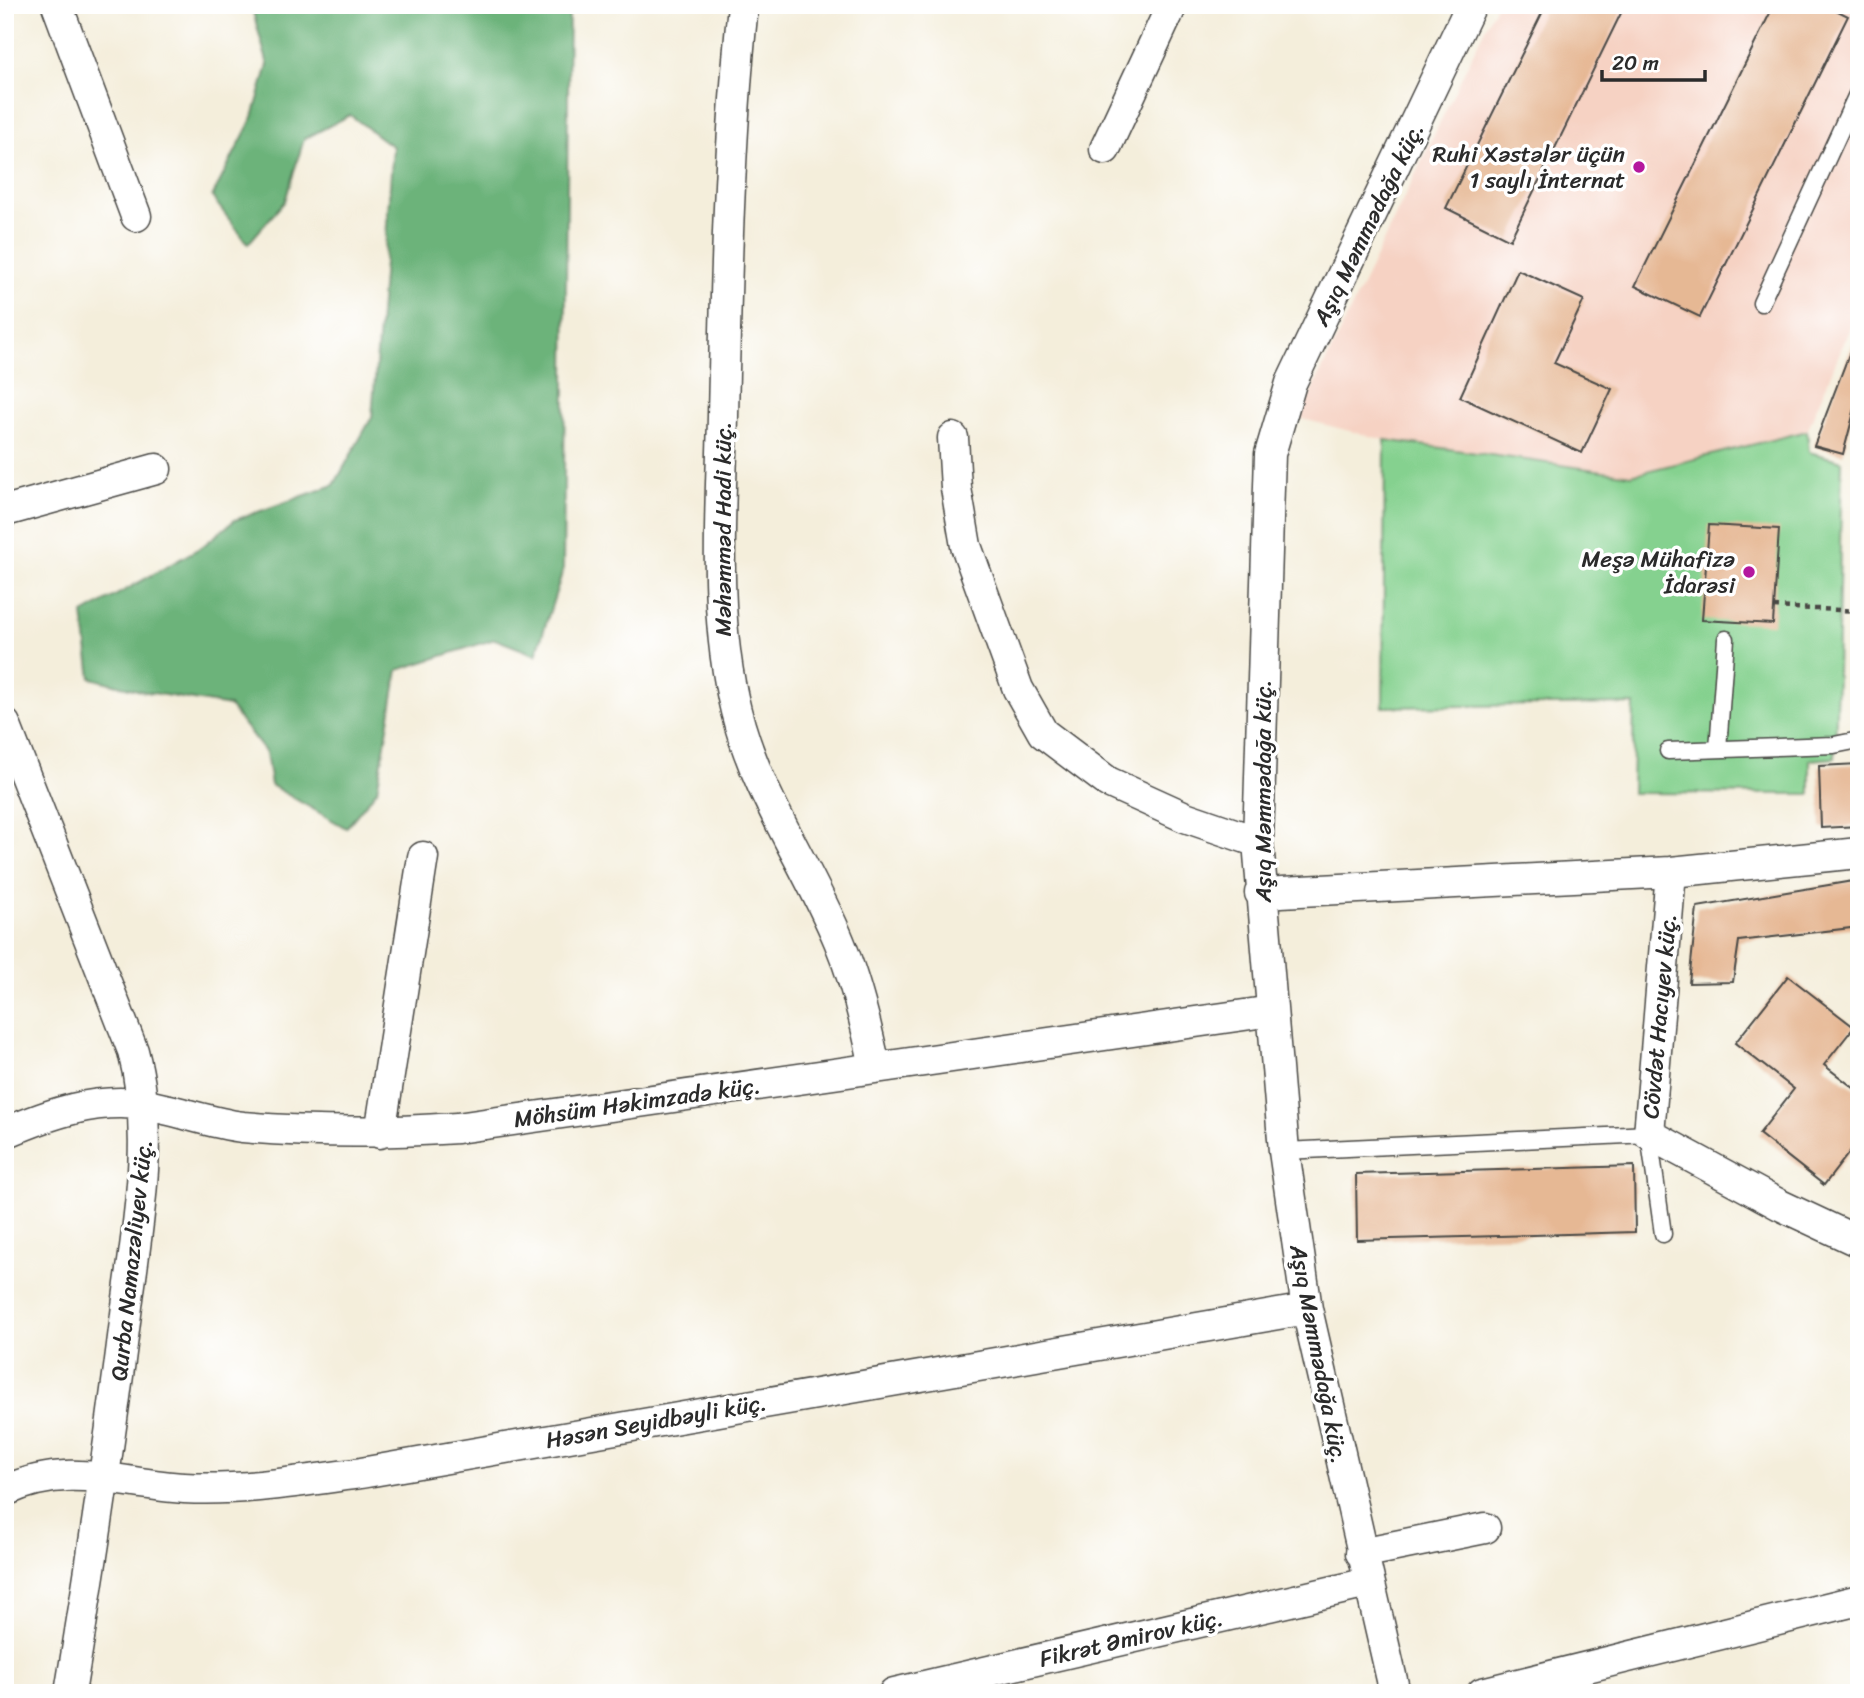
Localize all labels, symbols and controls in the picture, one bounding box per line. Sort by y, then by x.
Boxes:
scale bar [1602,38,1705,82]
text: 20 m [1612,44,1659,82]
street label: Aşıq Məmmədağa küç. [1301,115,1436,334]
place label: Ruhi Xəstələr üçün 1 saylı İnternat [1433,134,1625,201]
marker: Ruhi Xəstələr üçün 1 saylı İnternat [1631,159,1647,175]
street label: Məhəmməd Hadi küç. [703,422,744,636]
place label: Meşə Mühafizə İdarəsi [1582,539,1736,606]
marker: Meşə Mühafizə İdarəsi [1741,564,1757,580]
street label: Aşıq Məmmədağa küç. [1243,680,1284,903]
street label: Cövdət Hacıyev küç. [1630,912,1689,1120]
street label: Möhsüm Həkimzadə küç. [511,1065,763,1140]
street label: Qurba Namazəliyev küç. [98,1137,165,1383]
street label: Aşıq Məmmədağa küç. [1277,1240,1360,1467]
street label: Həsən Seyidbəyli küç. [542,1382,770,1461]
street label: Fikrət Əmirov küç. [1035,1597,1227,1680]

